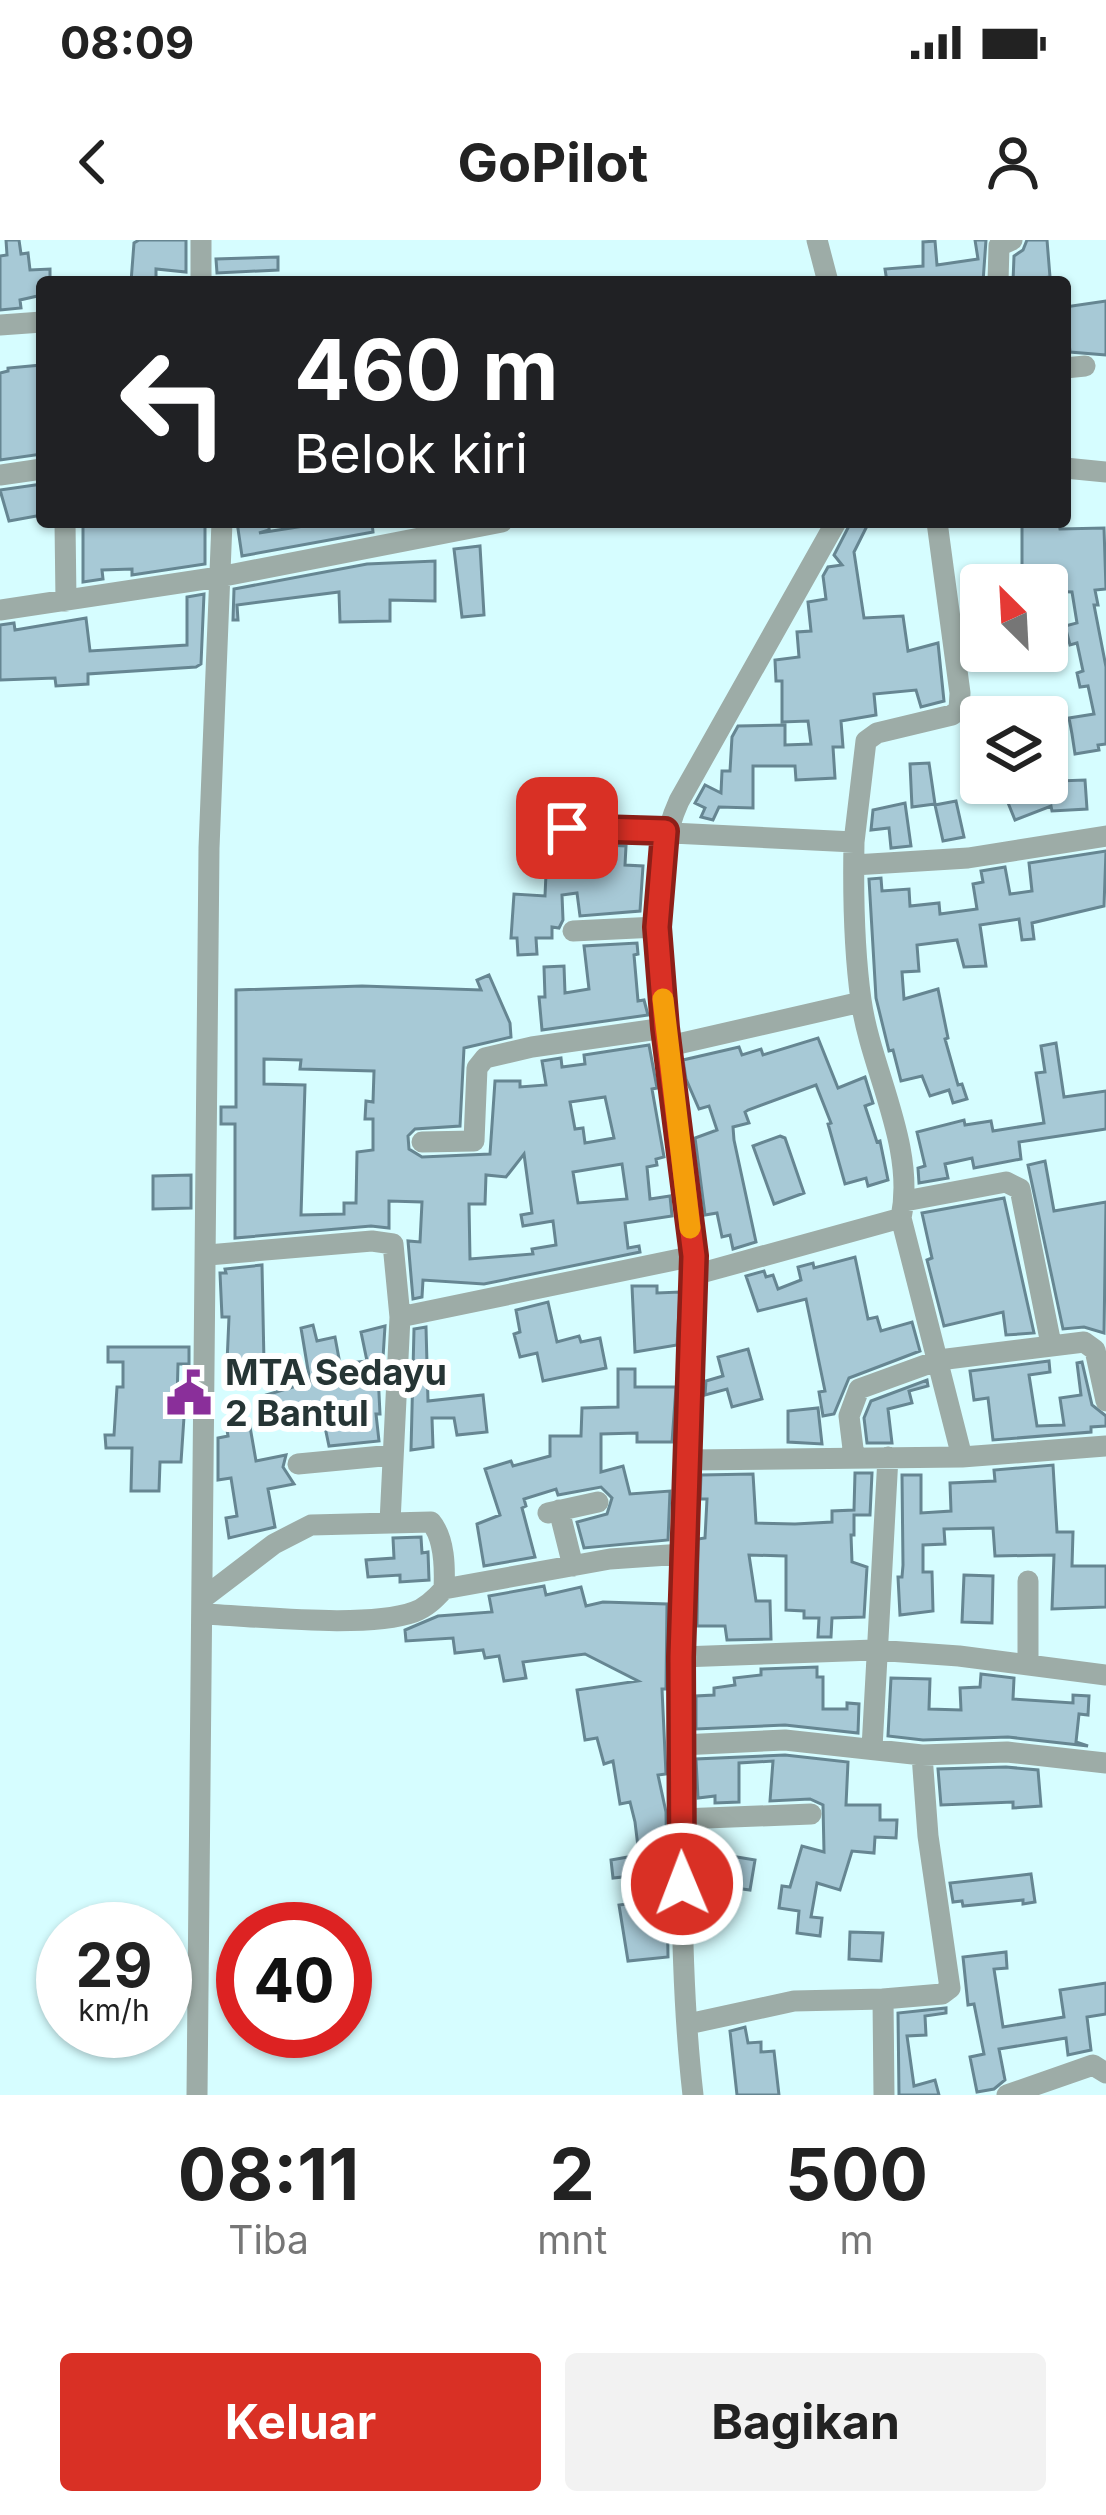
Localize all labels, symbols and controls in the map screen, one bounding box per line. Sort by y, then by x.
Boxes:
text: 08:09 [60,15,194,70]
icon: back [60,129,126,195]
icon: person [980,129,1046,195]
text: GoPilot [458,130,648,195]
text: 460 m [294,319,559,420]
icon: left [96,324,252,480]
text: Belok kiri [294,421,528,486]
north arrow [960,564,1068,672]
map controls [960,564,1068,804]
button: layers [960,696,1068,804]
pin [516,777,618,879]
icon: arrive [534,795,600,861]
place label: MTA Sedayu 2 Bantul [225,1350,447,1435]
public building icon: MTA Sedayu 2 Bantul [164,1368,214,1418]
position arrow [619,1821,745,1947]
speed limit sign: 40 [216,1902,372,2058]
text: 29 [76,1929,152,2001]
text: km/h [78,1992,150,2028]
text: 08:11 [178,2130,359,2217]
text: 2 [550,2130,595,2217]
text: 500 [785,2130,928,2217]
text: Tiba [228,2216,309,2263]
text: mnt [537,2216,607,2263]
text: m [839,2216,874,2263]
button: Keluar [60,2353,541,2491]
button: Bagikan [565,2353,1046,2491]

